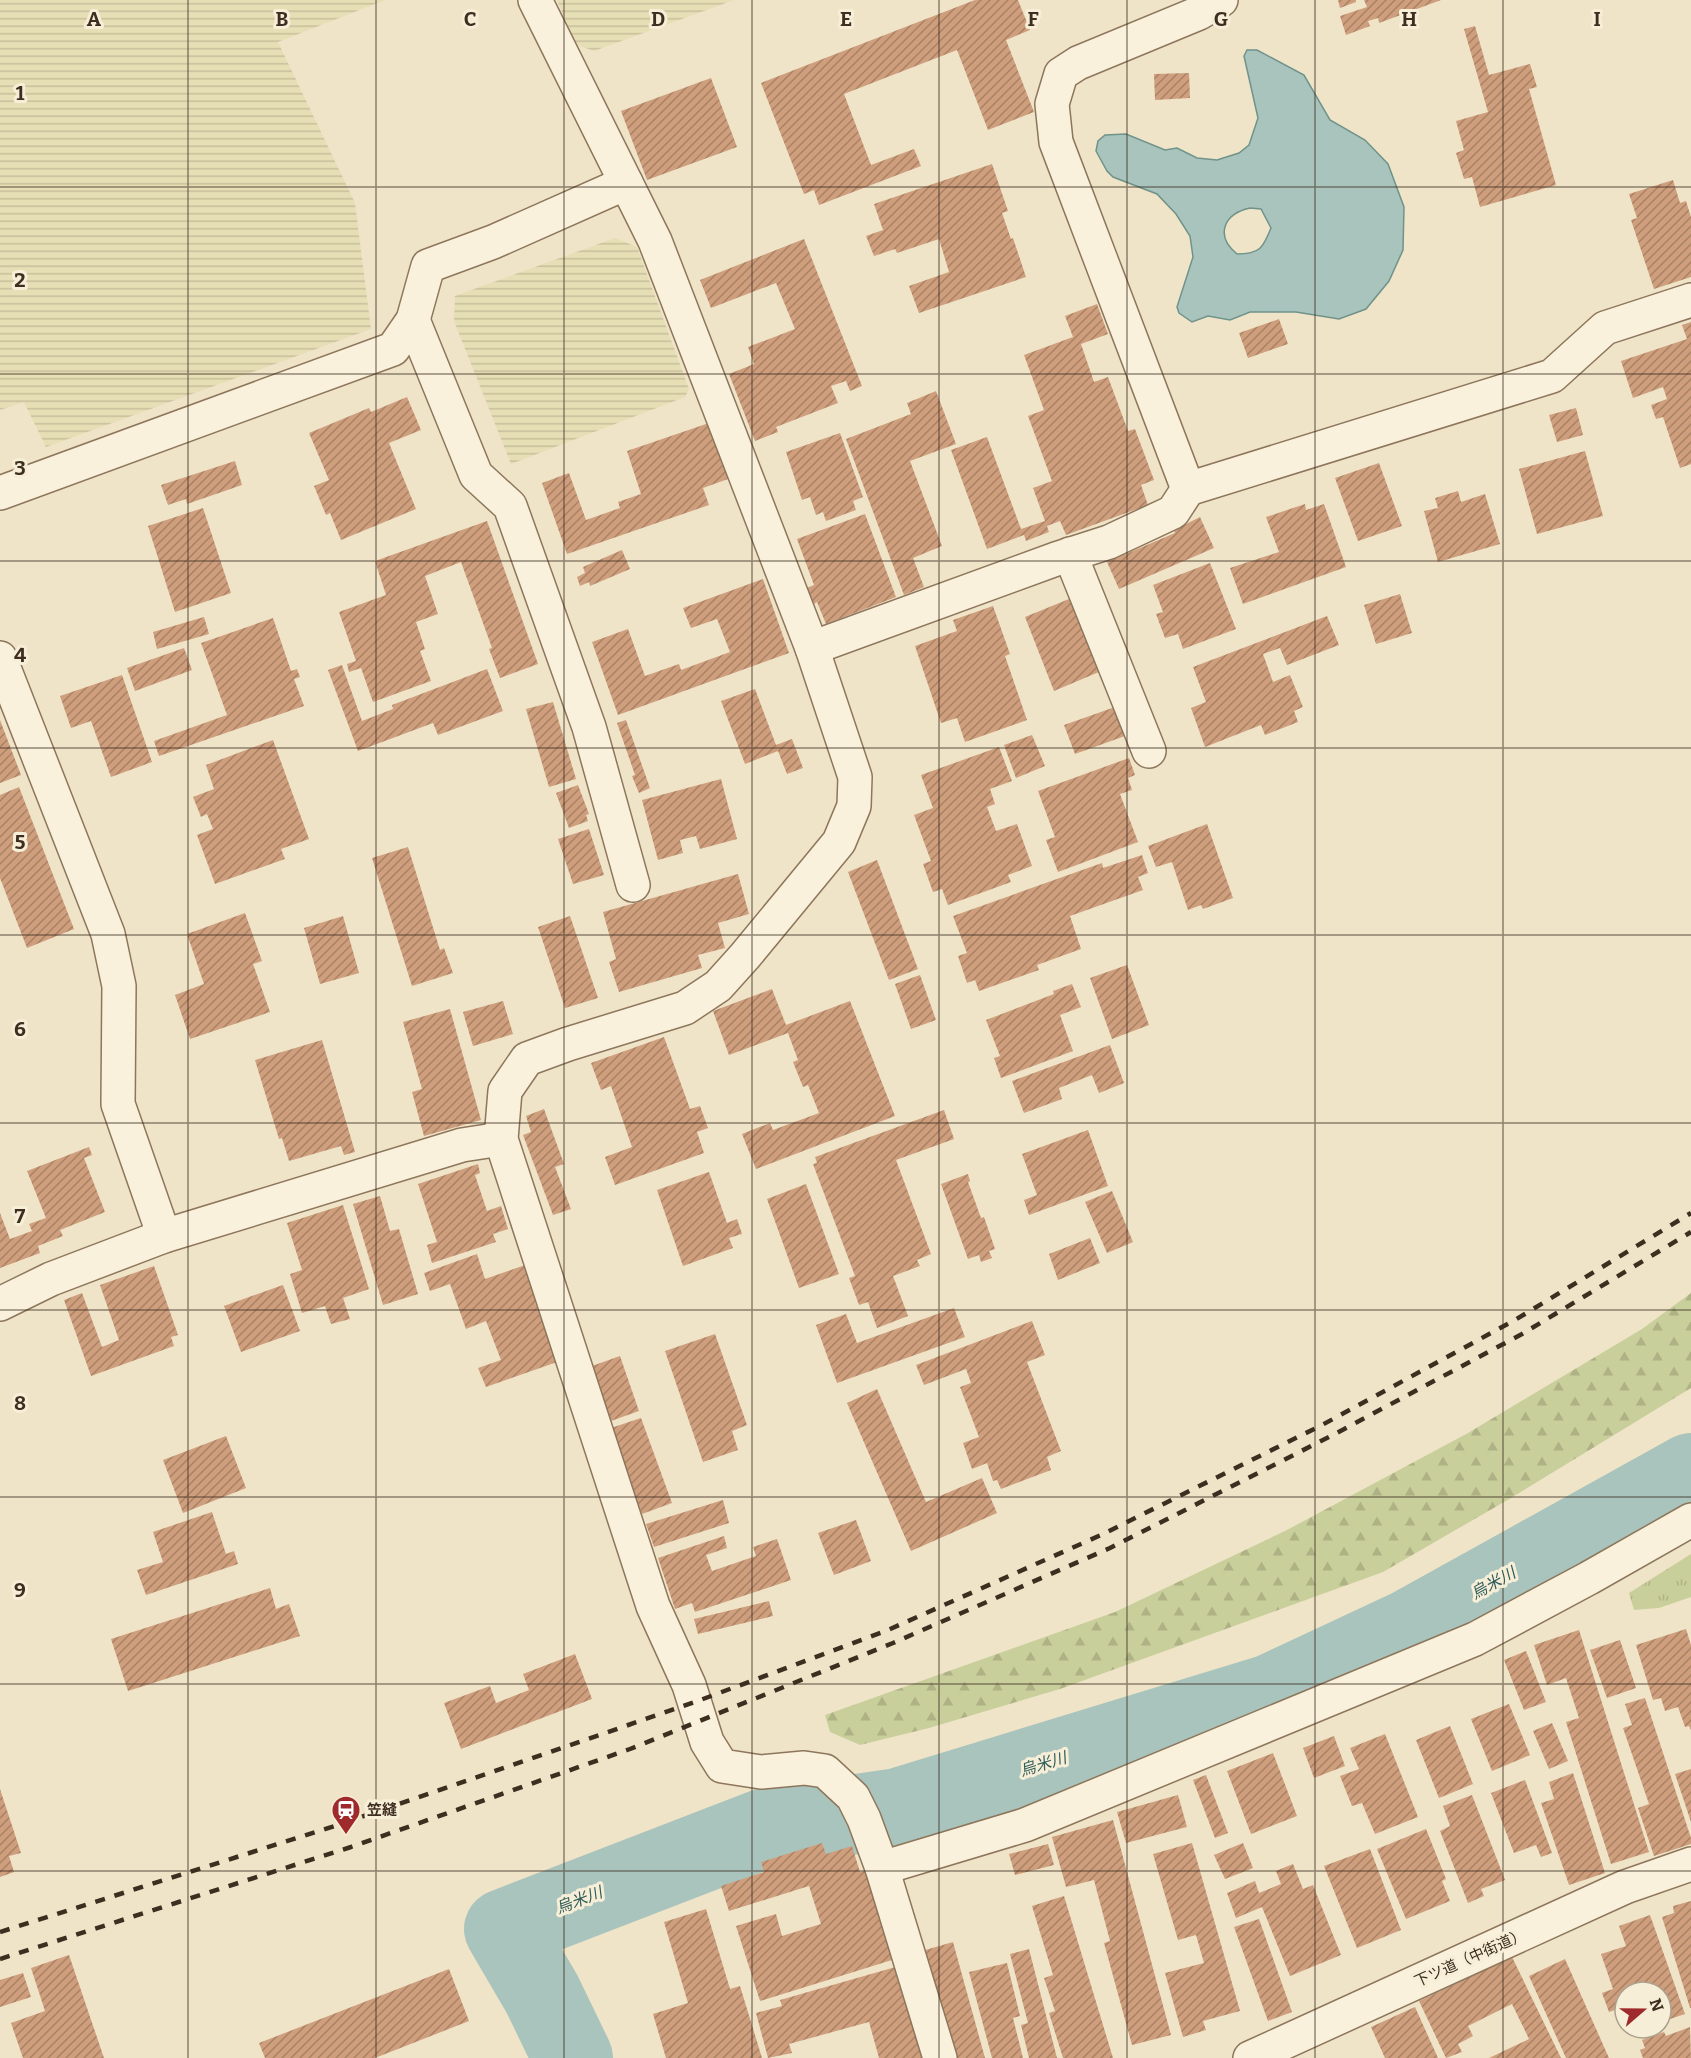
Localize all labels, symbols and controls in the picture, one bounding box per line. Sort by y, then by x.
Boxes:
text: A [87,7,102,31]
text: B [276,7,289,31]
text: C [464,7,476,31]
text: D [651,7,665,31]
text: E [840,7,852,31]
text: F [1027,7,1039,31]
text: G [1214,7,1228,31]
text: H [1401,7,1417,31]
text: I [1593,7,1601,31]
text: 1 [16,81,25,105]
text: 2 [14,268,26,292]
text: 3 [14,456,26,480]
text: 4 [14,643,26,667]
text: 5 [15,830,26,854]
text: 6 [14,1017,26,1041]
text: 7 [15,1204,26,1228]
text: 8 [14,1391,26,1415]
water label: 烏米川 [1467,1562,1520,1603]
text: 9 [14,1578,26,1602]
water label: 烏米川 [1017,1747,1071,1780]
station icon: 笠縫 [330,1794,362,1836]
place label: 笠縫 [367,1801,397,1819]
water label: 烏米川 [553,1882,607,1917]
street label: 下ツ道（中街道） [1412,1925,1528,1991]
north arrow [1613,1980,1673,2040]
text: N [1646,1996,1668,2014]

